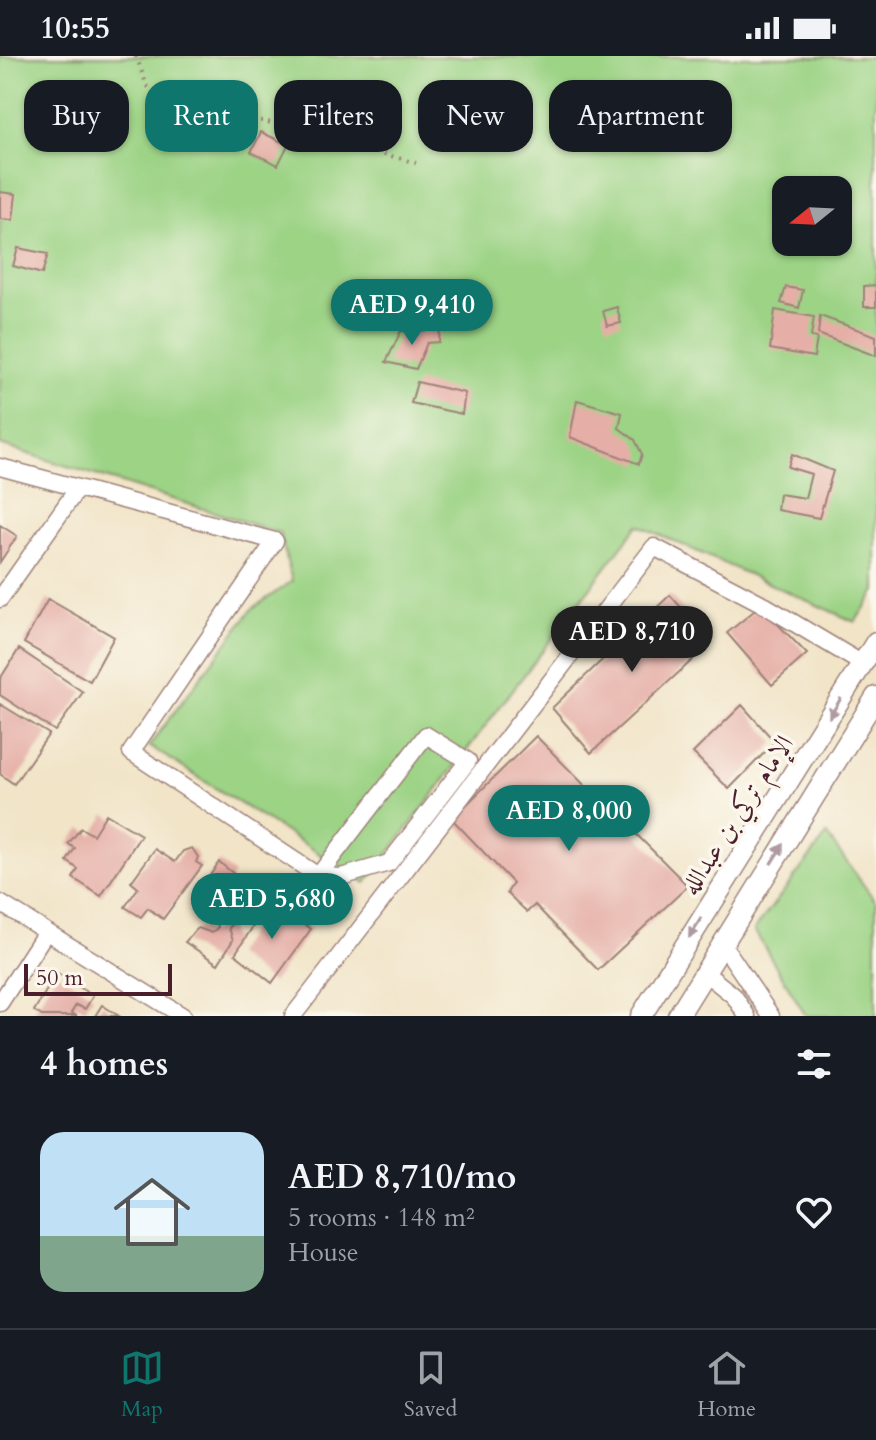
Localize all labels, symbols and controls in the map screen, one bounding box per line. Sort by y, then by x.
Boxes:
text: 10:55 [40,8,110,49]
chip: Buy [24,80,129,152]
chip: Rent [145,80,258,152]
chip: Filters [274,80,402,152]
chip: New [418,80,533,152]
chip: Apartment [549,80,732,152]
north arrow [772,176,852,256]
map controls [772,176,852,256]
pin: AED 9,410 [320,279,504,347]
text: AED 9,410 [349,287,475,322]
pin: AED 8,710 [540,606,724,674]
text: AED 8,710 [569,614,695,649]
one-way arrow [828,697,842,719]
street label: الإمام تركي بن عبدالله [672,728,806,904]
pin: AED 8,000 [477,785,661,853]
text: AED 8,000 [506,793,632,828]
one-way arrow [770,843,784,865]
pin: AED 5,680 [180,873,364,941]
text: AED 5,680 [209,881,335,916]
one-way arrow [688,917,703,938]
scale bar [24,960,172,996]
text: 50 m [36,963,83,993]
text: 4 homes [40,1041,168,1087]
icon: filters [792,1042,836,1086]
text: AED 8,710/mo [288,1154,516,1200]
icon: home [104,1164,200,1260]
icon: heart [792,1190,836,1234]
text: 5 rooms · 148 m² [288,1200,475,1235]
text: House [288,1235,359,1270]
tab: Map [120,1346,164,1424]
tab: Saved [404,1346,457,1424]
tab: Home [697,1346,756,1424]

